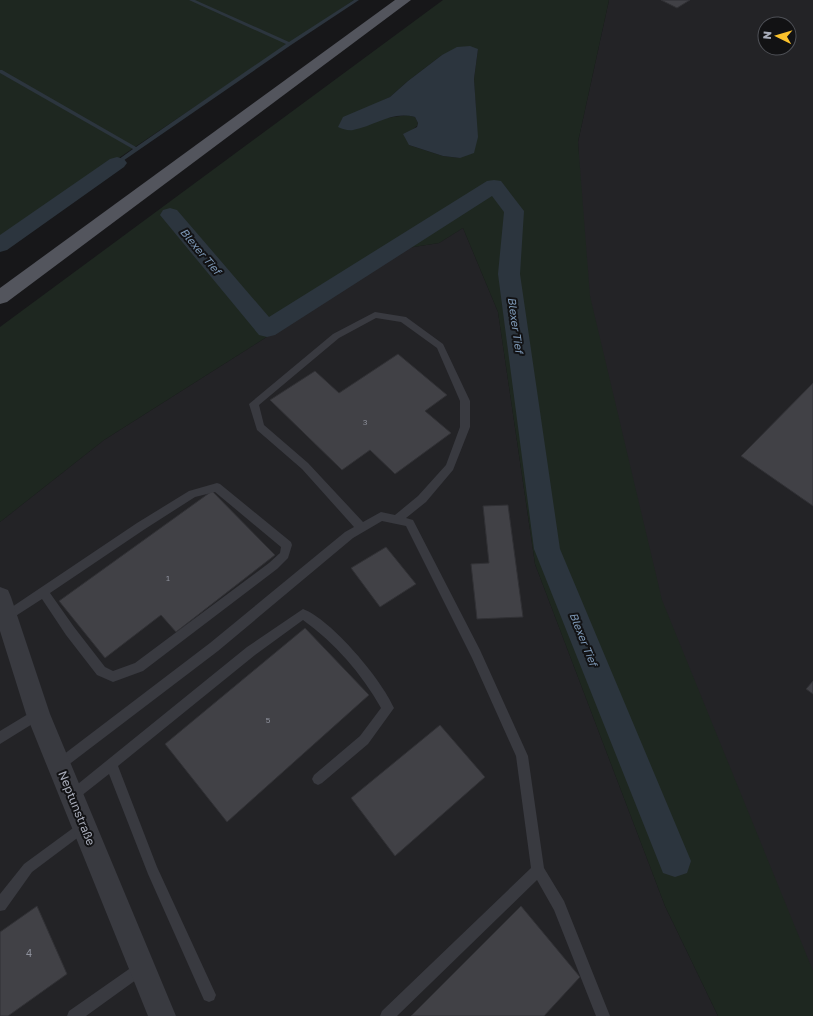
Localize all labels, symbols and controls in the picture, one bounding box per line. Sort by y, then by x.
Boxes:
north arrow [757,16,797,56]
text: N [760,30,773,40]
water label: Blexer Tief [178,225,225,278]
water label: Blexer Tief [506,296,527,356]
house number: 3 [363,417,368,427]
house number: 1 [166,573,170,583]
water label: Blexer Tief [567,610,601,669]
house number: 5 [266,715,271,725]
street label: Neptunstraße [55,768,99,848]
house number: 4 [26,947,32,959]

